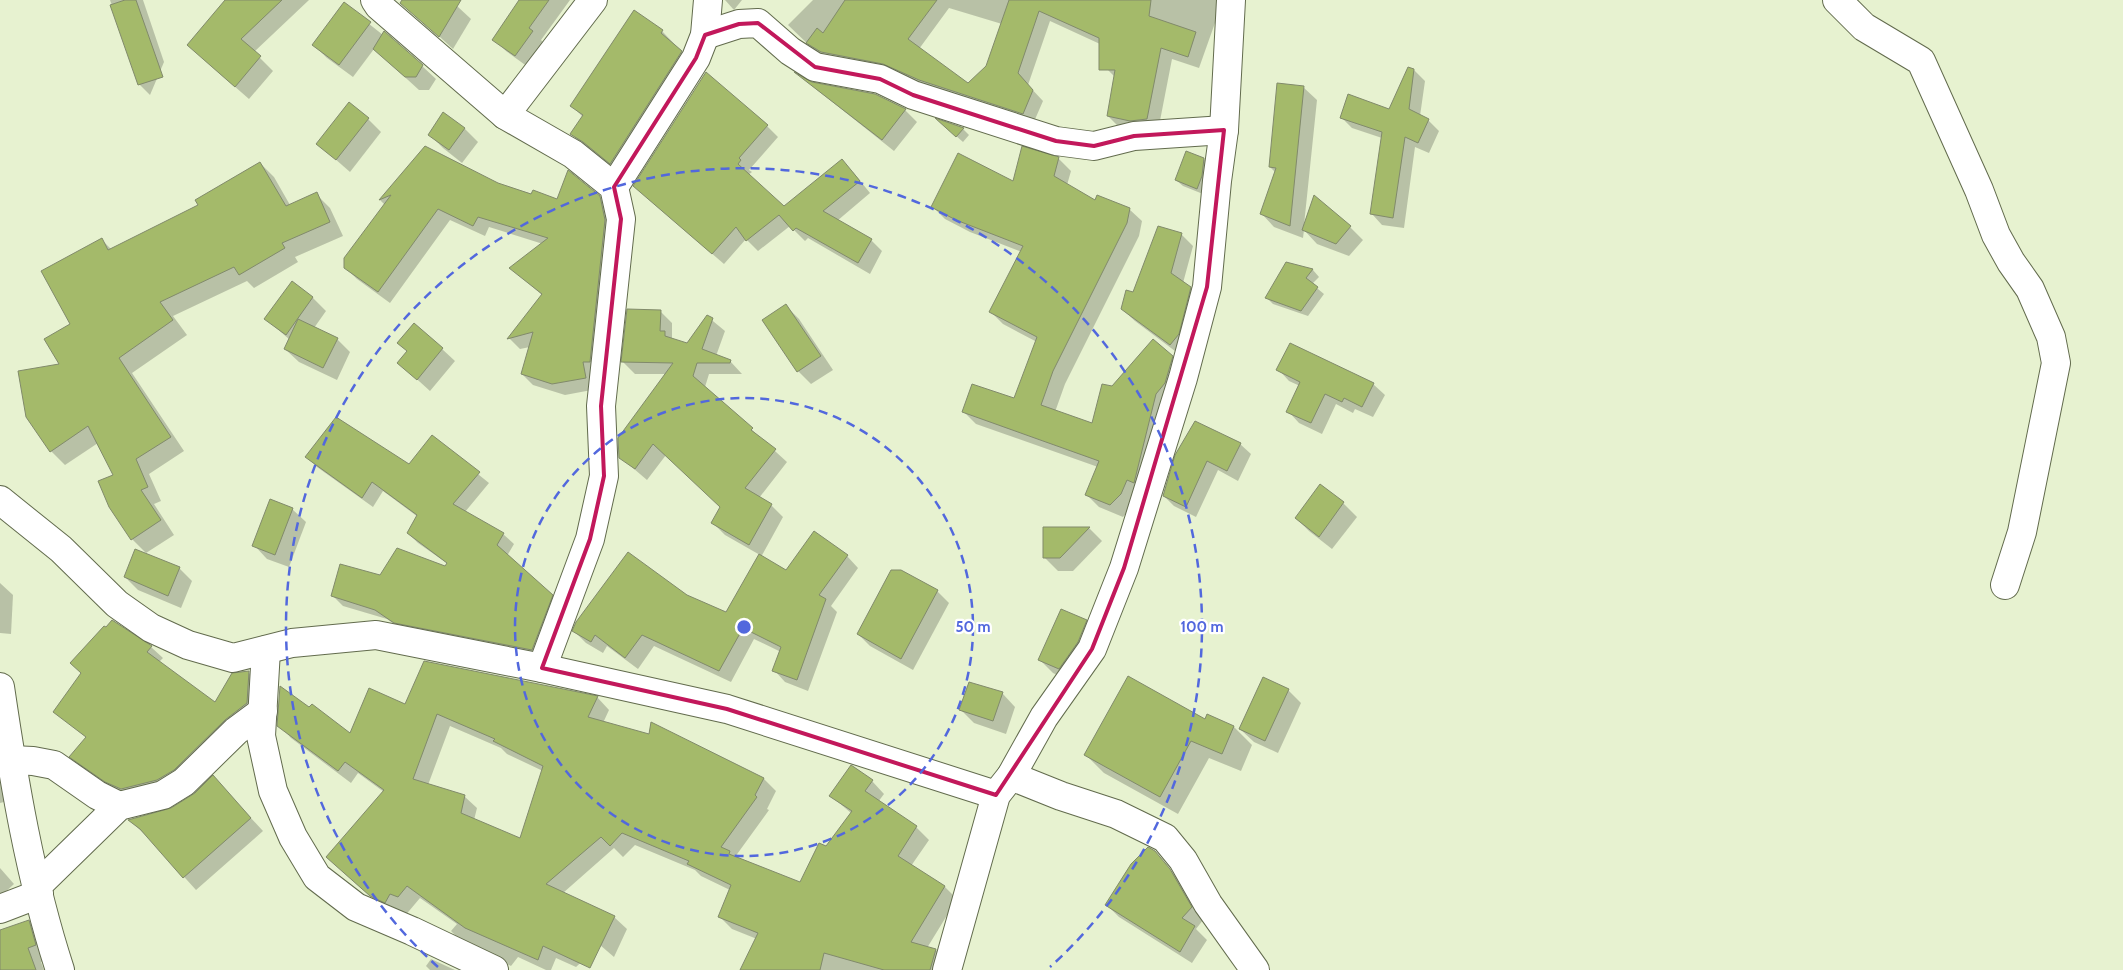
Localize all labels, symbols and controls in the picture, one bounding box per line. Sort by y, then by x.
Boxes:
centre of rings [735,618,753,636]
text: 50 m [955,618,991,636]
text: 100 m [1180,618,1224,636]

